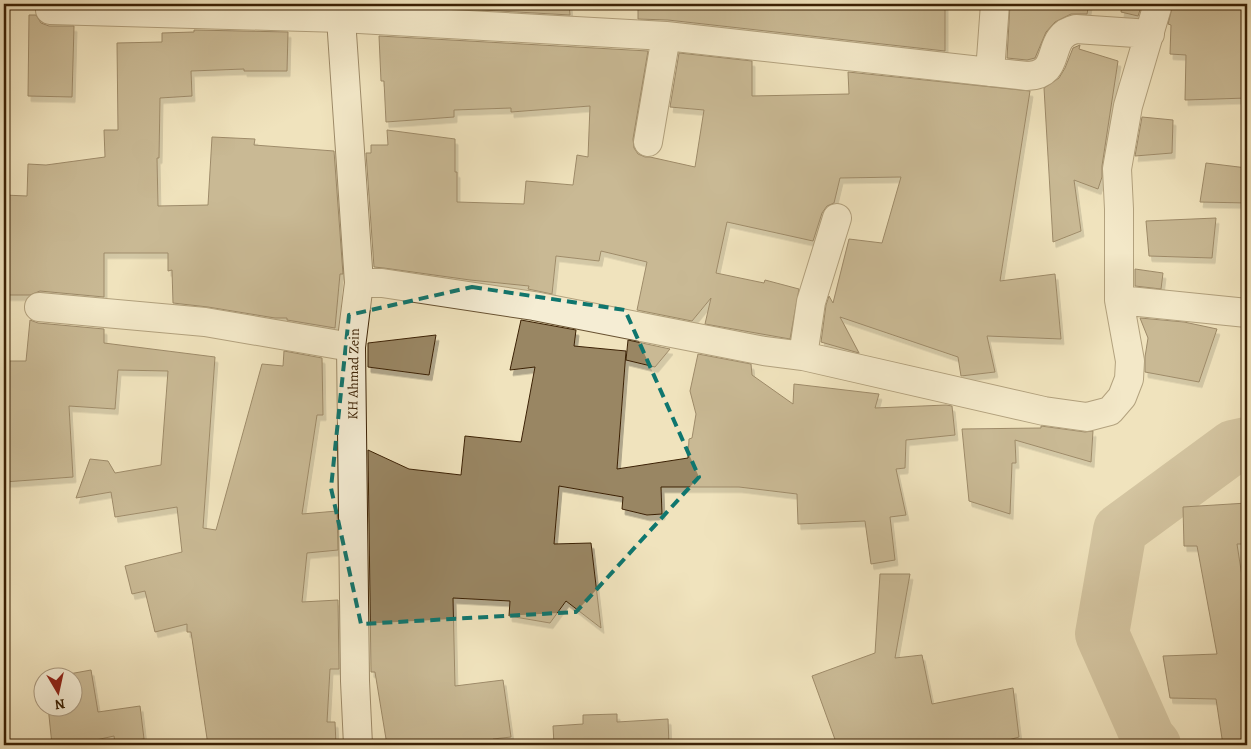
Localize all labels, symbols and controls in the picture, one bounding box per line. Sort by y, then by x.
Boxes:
street label: KH Ahmad Zein [343,328,364,420]
north arrow [32,666,82,716]
text: N [53,694,66,715]

